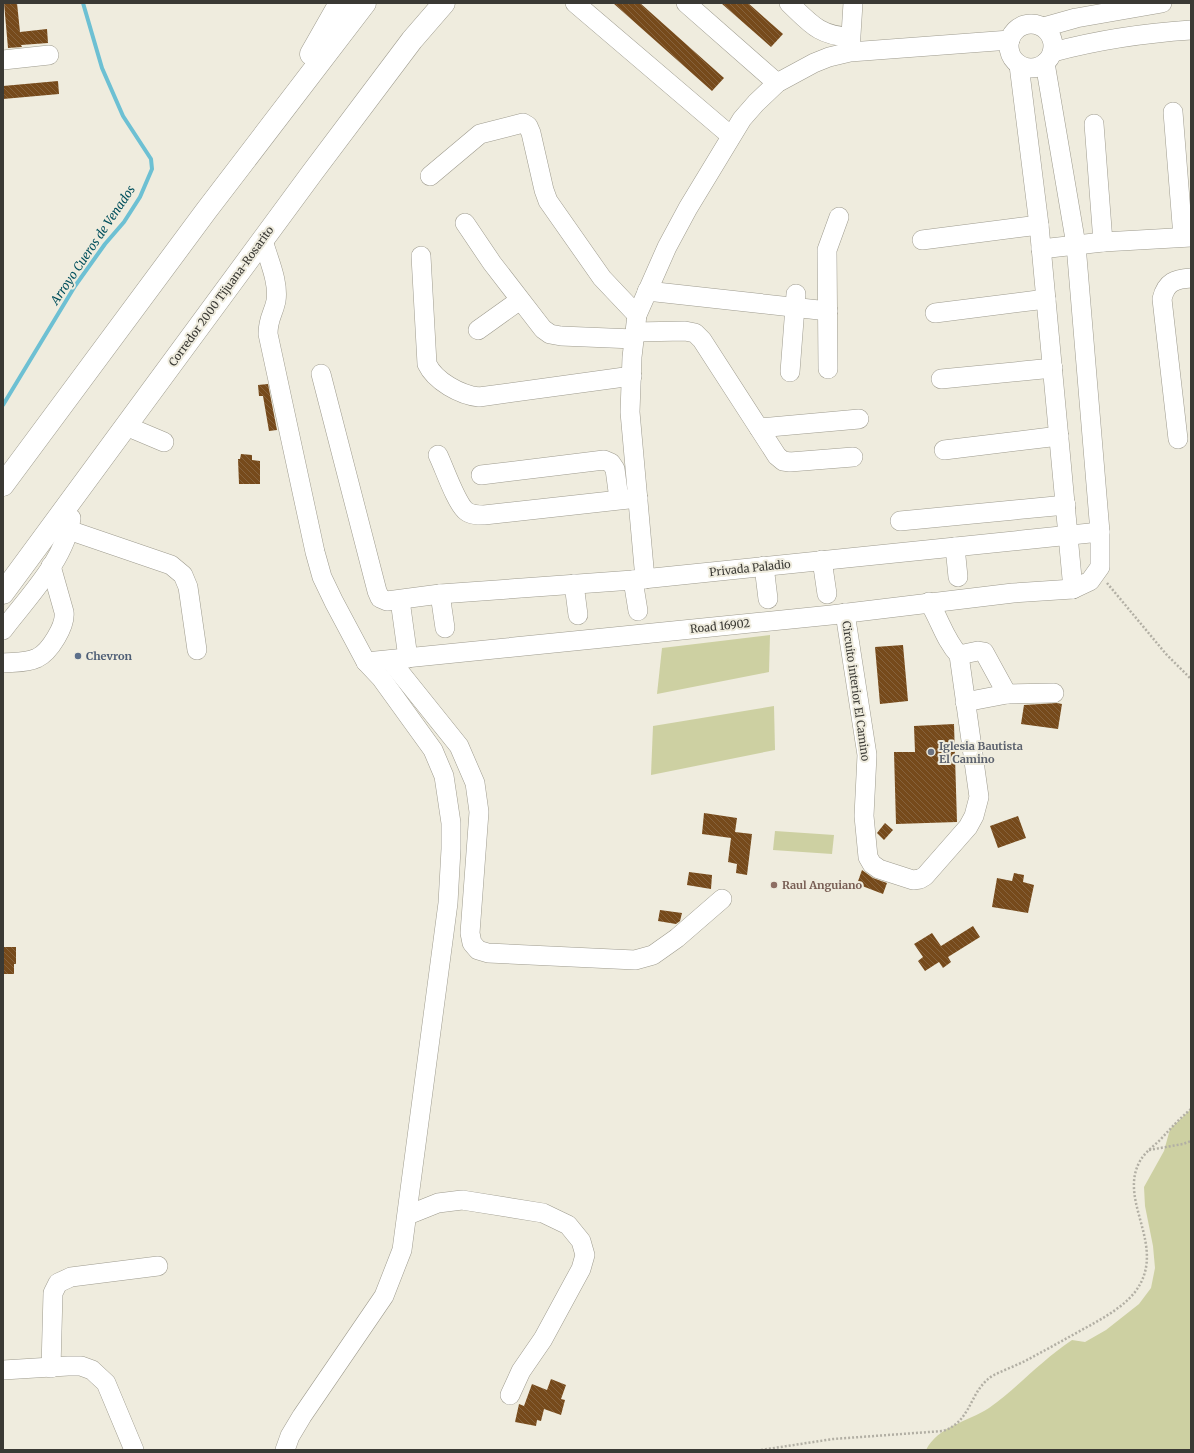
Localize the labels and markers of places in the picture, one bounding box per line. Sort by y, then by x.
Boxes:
place label: Chevron [86,649,132,663]
marker: Chevron [73,651,83,661]
place label: Iglesia Bautista El Camino [939,739,1023,766]
marker: Iglesia Bautista El Camino [926,747,936,757]
place label: Raul Anguiano [782,878,863,892]
marker: Raul Anguiano [769,880,779,890]

